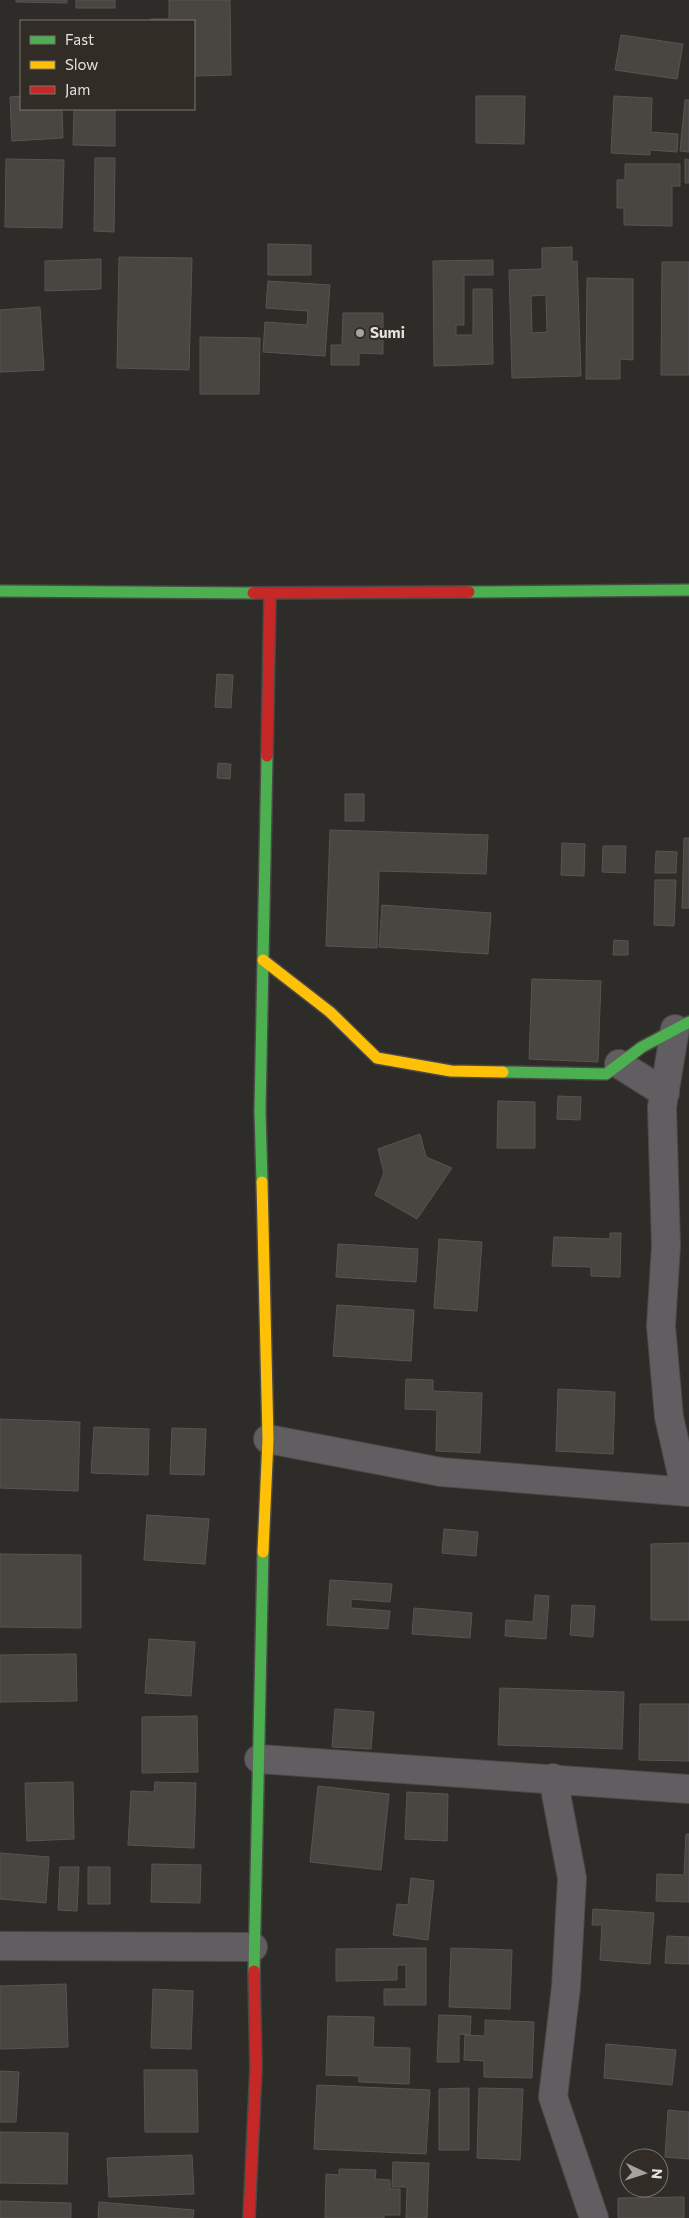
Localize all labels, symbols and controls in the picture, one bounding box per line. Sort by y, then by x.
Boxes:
legend [20,20,195,110]
text: Fast [65,30,94,48]
text: Slow [65,55,98,73]
text: Jam [65,80,90,98]
place label: Sumi [370,323,405,341]
marker: Sumi [354,327,366,339]
north arrow [619,2148,669,2198]
text: N [649,2168,666,2180]

